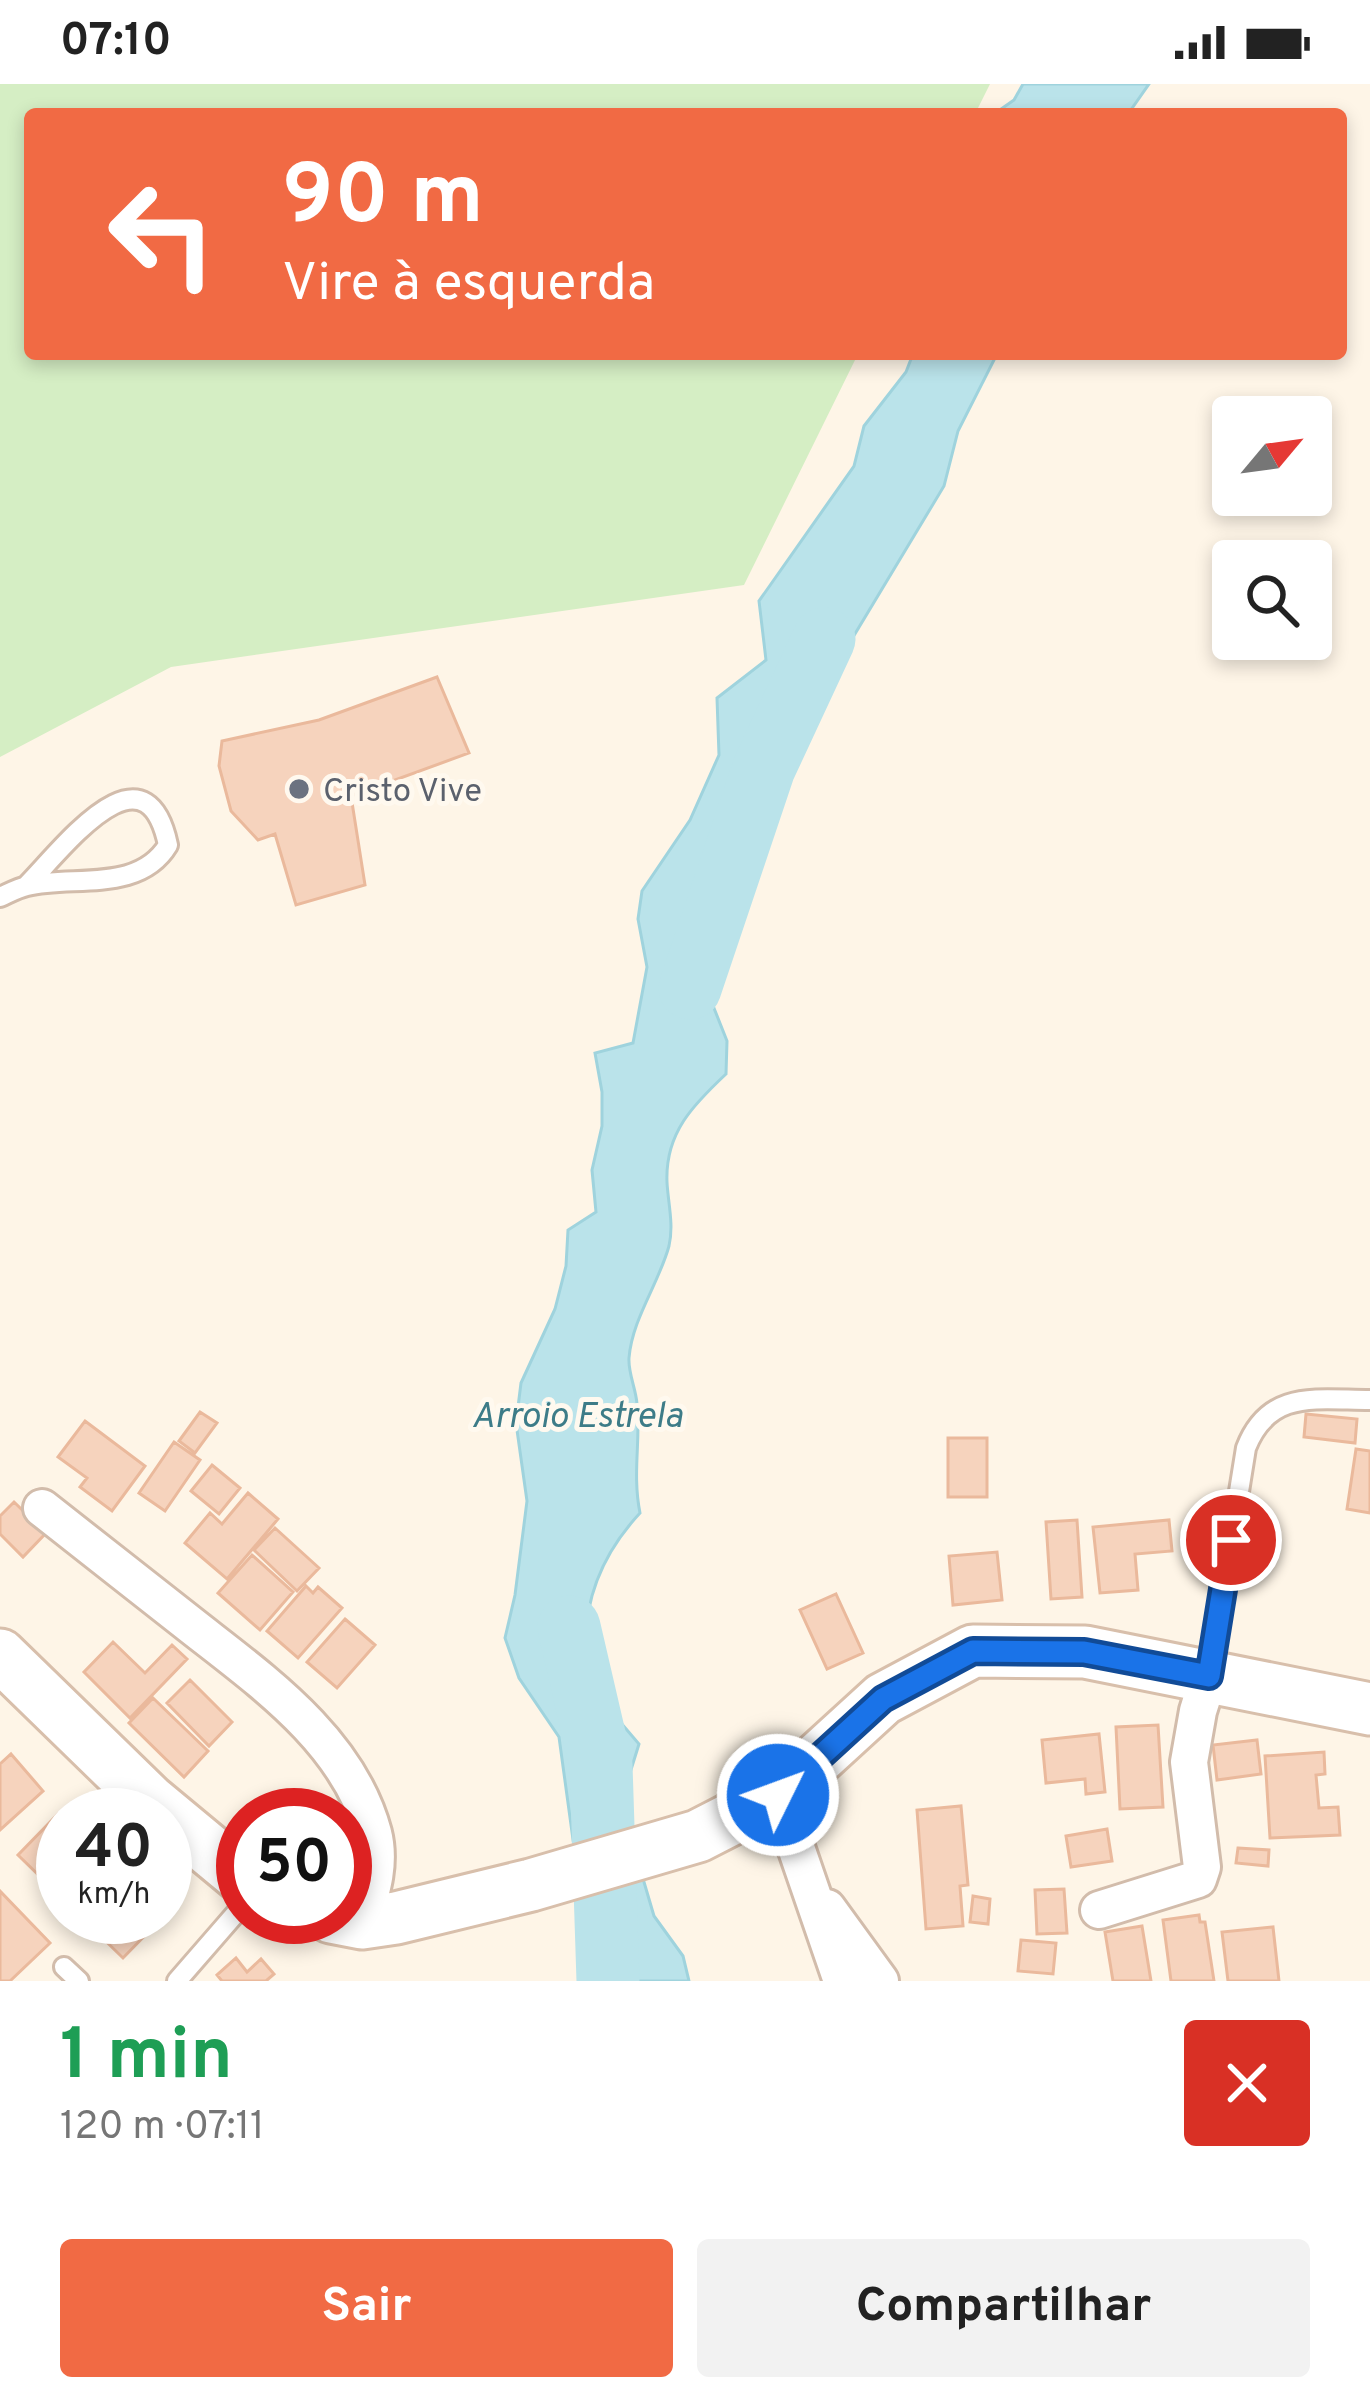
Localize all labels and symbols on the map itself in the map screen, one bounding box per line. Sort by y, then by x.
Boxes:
north arrow [1212,396,1332,516]
place label: Cristo Vive [323,772,482,814]
marker: Cristo Vive [286,776,312,802]
water label: Arroio Estrela [471,1395,683,1441]
pin [1180,1489,1282,1591]
position arrow [715,1732,841,1858]
speed limit sign: 50 [216,1788,372,1944]

